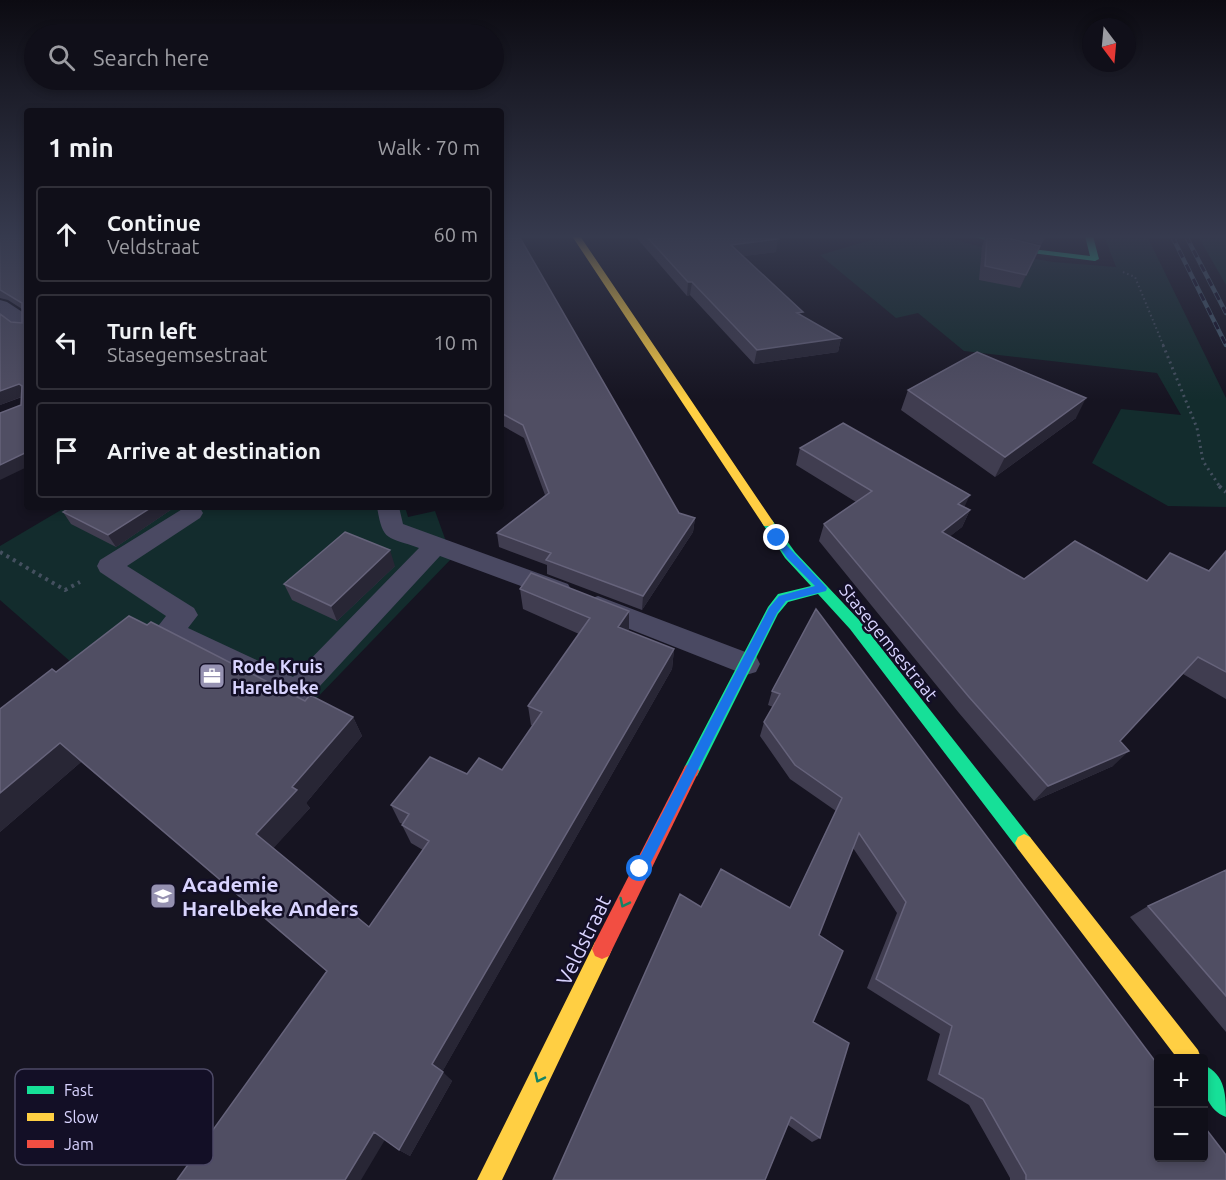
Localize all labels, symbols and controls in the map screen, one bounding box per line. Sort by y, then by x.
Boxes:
north arrow [1082,18,1136,72]
search box [24,24,504,90]
icon: search [45,41,78,74]
text: Search here [93,45,209,70]
text: 1 min [48,133,114,162]
text: Walk · 70 m [378,136,480,159]
text: Continue [107,210,201,235]
icon: ahead [50,218,83,251]
text: 60 m [434,223,478,246]
text: Veldstraat [107,235,199,258]
text: Turn left [107,318,197,343]
icon: left [50,326,83,359]
text: 10 m [434,331,478,354]
text: Stasegemsestraat [107,343,267,366]
icon: arrive [50,434,83,467]
text: Arrive at destination [107,438,321,463]
route end [763,524,789,550]
street label: Stasegemsestraat [836,580,942,704]
place label: Rode Kruis Harelbeke [232,656,323,697]
office icon: Rode Kruis Harelbeke [197,661,227,691]
route start [626,855,652,881]
place label: Academie Harelbeke Anders [182,872,359,920]
school or university icon: Academie Harelbeke Anders [148,881,178,911]
street label: Veldstraat [551,891,615,989]
one-way arrow [620,896,632,907]
map controls [1154,1054,1208,1162]
button: + [1154,1054,1208,1108]
legend [15,1069,213,1165]
one-way arrow [535,1072,546,1082]
text: Fast [64,1081,94,1099]
text: Slow [64,1108,99,1126]
button: − [1154,1108,1208,1162]
text: Jam [64,1135,94,1153]

